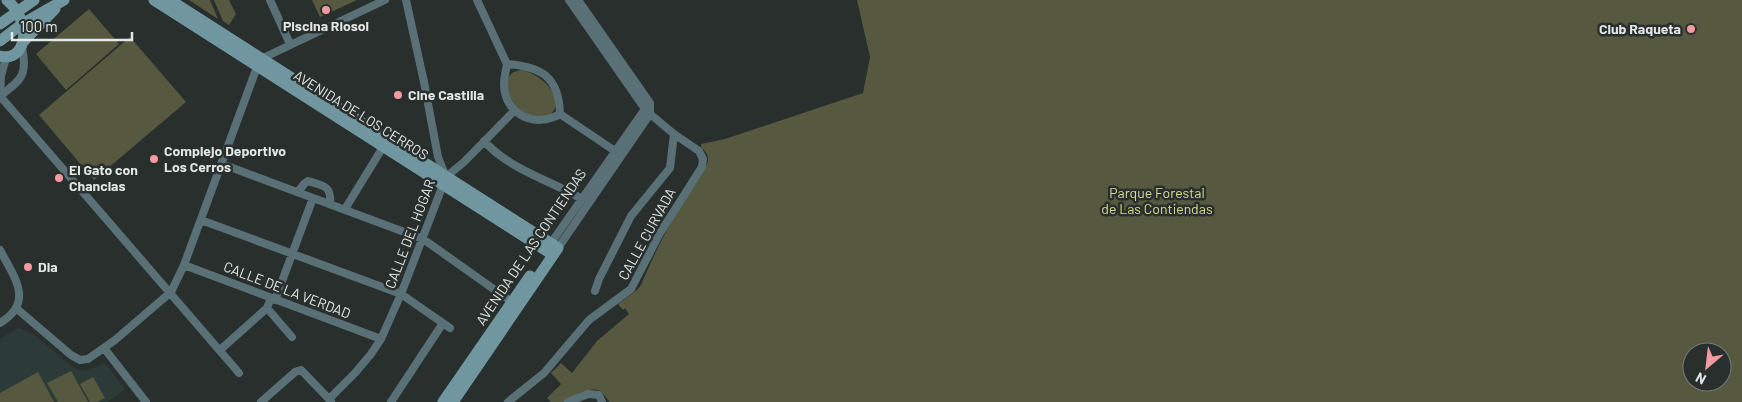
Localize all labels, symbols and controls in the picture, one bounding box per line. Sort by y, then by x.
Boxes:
marker: Piscina Riosol [320,4,332,16]
scale bar [12,10,132,42]
text: 100 m [20,17,58,35]
place label: Piscina Riosol [283,17,369,34]
place label: Club Raqueta [1599,20,1681,37]
marker: Club Raqueta [1685,23,1697,35]
street label: AVENIDA DE LOS CERROS [291,66,432,163]
place label: Cine Castilla [408,86,484,103]
marker: Cine Castilla [392,89,404,101]
place label: Complejo Deportivo Los Cerros [164,142,286,175]
marker: Complejo Deportivo Los Cerros [148,153,160,165]
place label: El Gato con Chanclas [69,161,138,194]
street label: AVENIDA DE LAS CONTIENDAS [472,165,589,328]
marker: El Gato con Chanclas [53,172,65,184]
street label: CALLE DEL HOGAR [381,177,438,291]
street label: CALLE CURVADA [614,184,679,283]
park label: Parque Forestal de Las Contiendas [1101,184,1213,217]
place label: Dia [38,258,58,275]
street label: CALLE DE LA VERDAD [221,258,353,322]
marker: Dia [22,261,34,273]
north arrow [1682,342,1732,392]
text: N [1693,369,1709,389]

